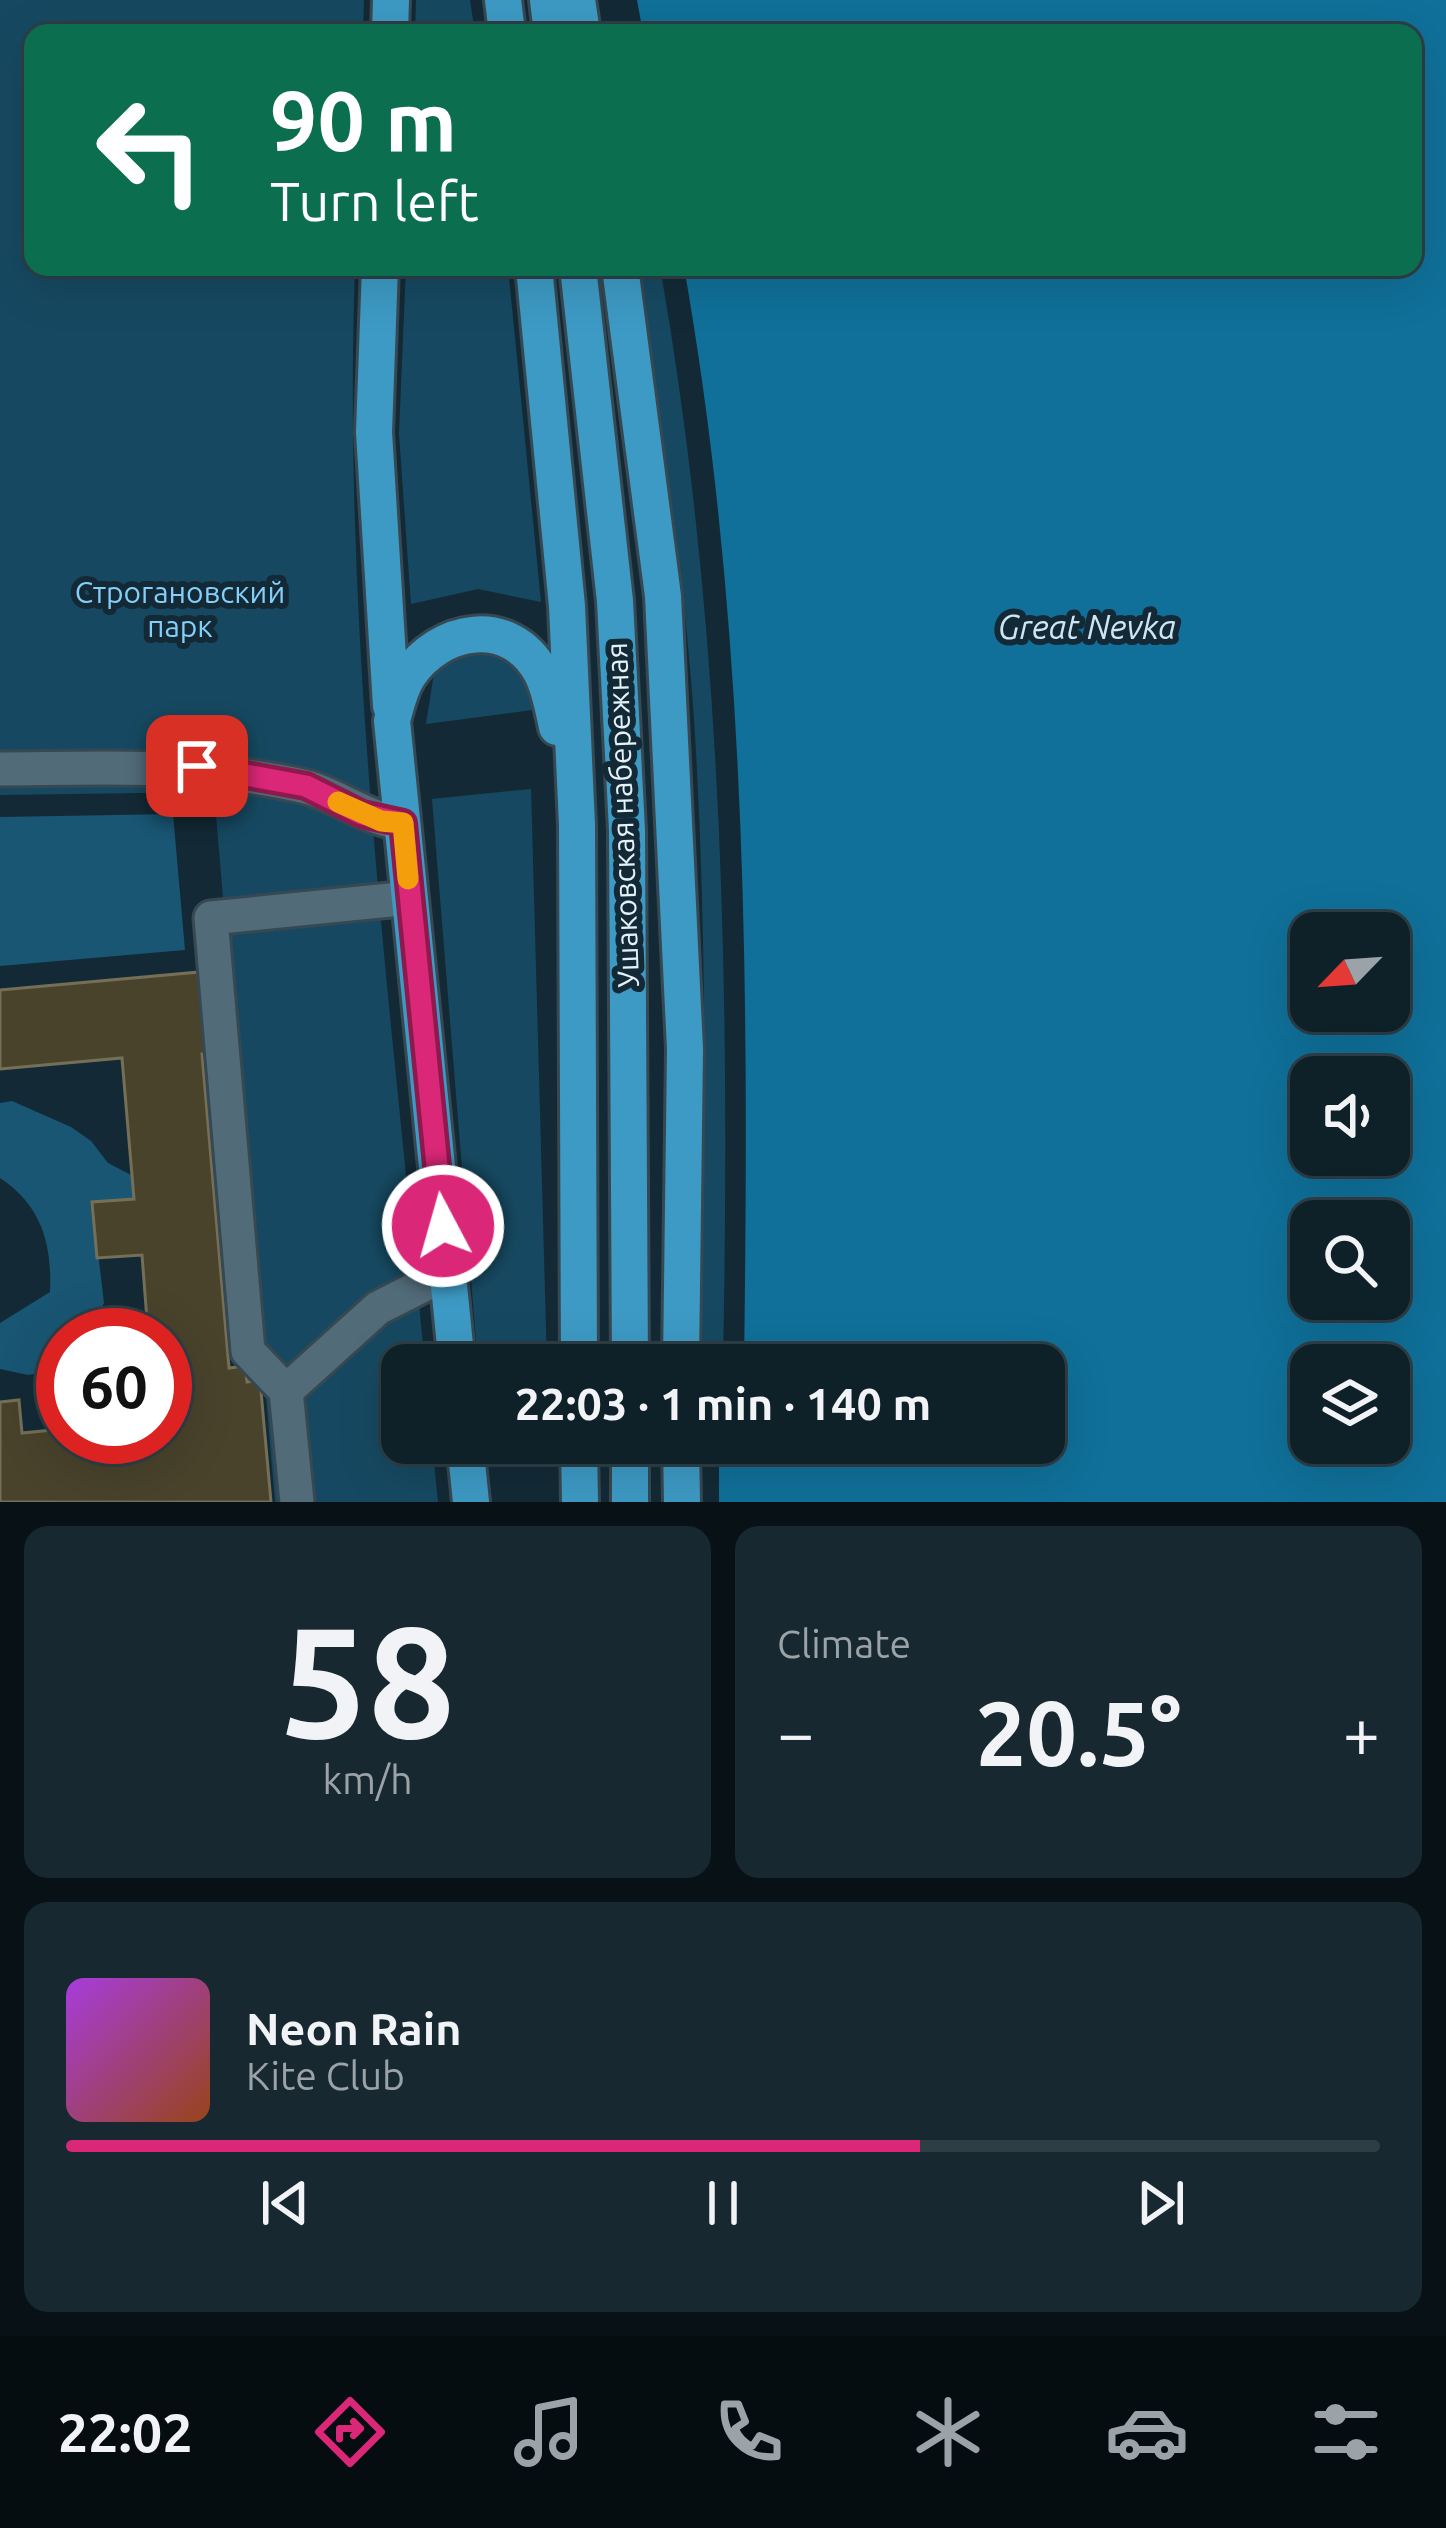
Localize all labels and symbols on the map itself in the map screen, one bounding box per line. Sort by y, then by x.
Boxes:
park label: Строгановский парк [75,575,285,643]
water label: Great Nevka [998,608,1176,645]
street label: Ушаковская набережная [599,642,645,988]
pin [146,715,248,817]
north arrow [1290,912,1410,1032]
position arrow [380,1163,506,1289]
speed limit sign: 60 [36,1308,192,1464]

